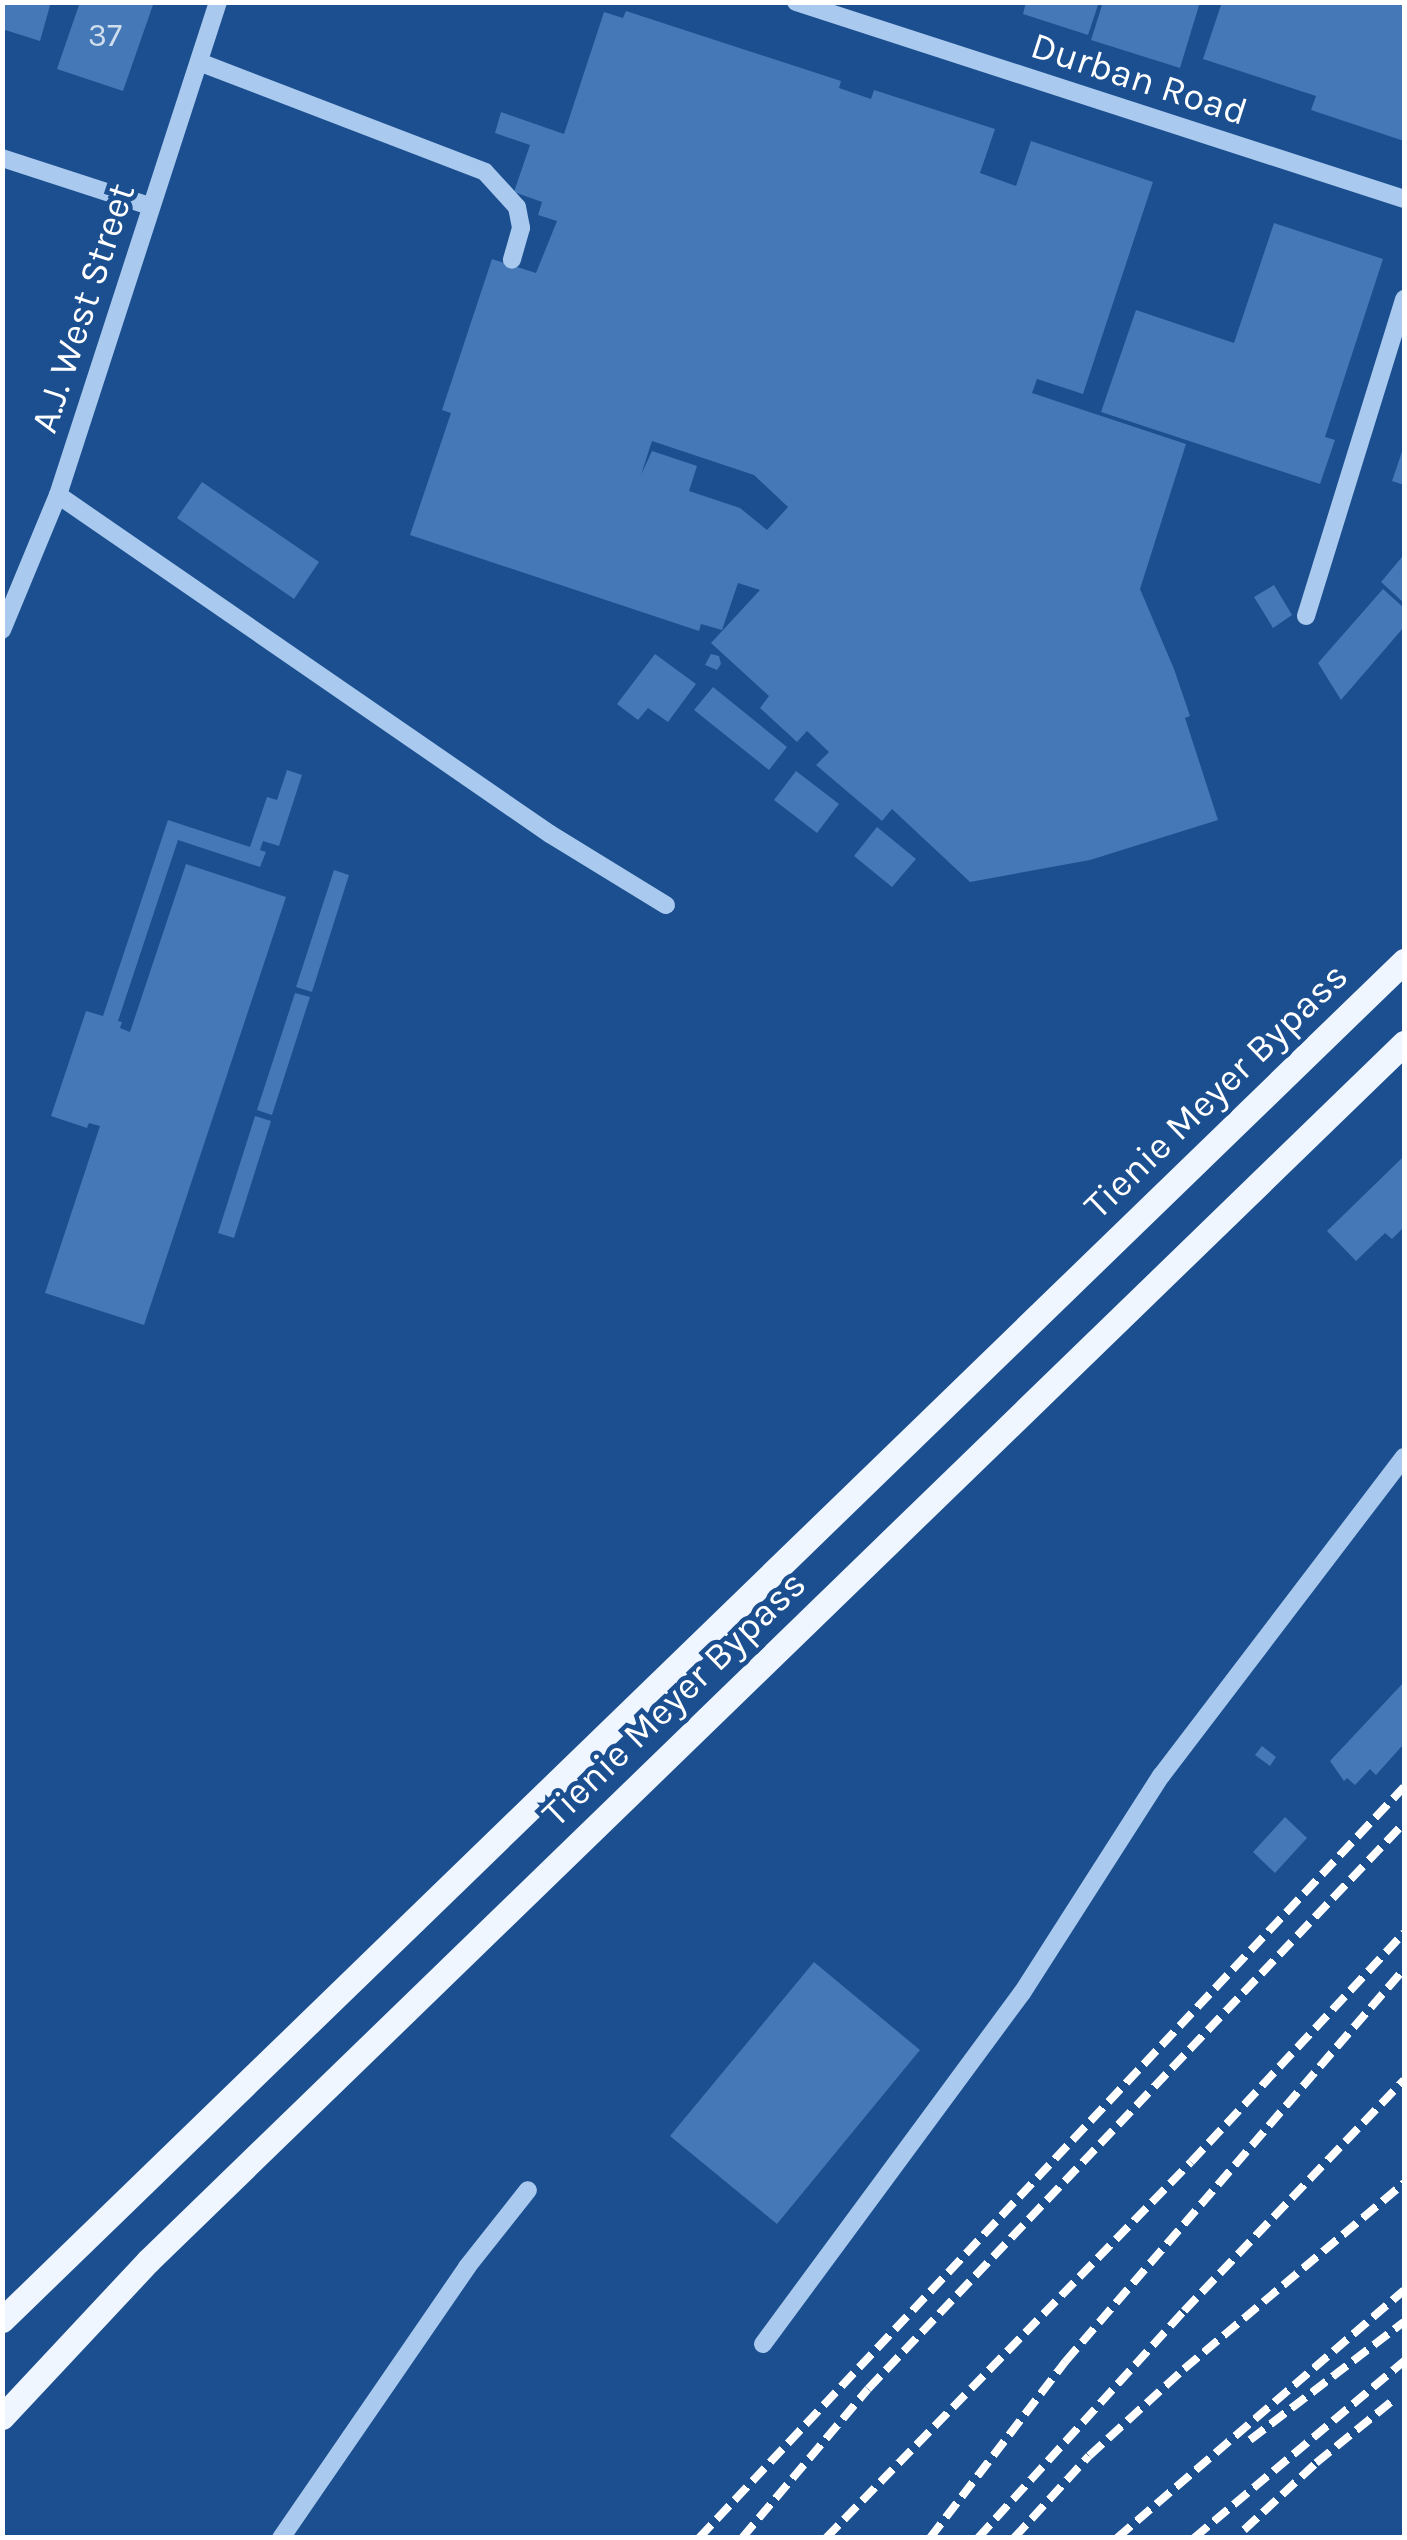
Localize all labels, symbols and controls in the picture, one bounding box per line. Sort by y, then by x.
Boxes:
house number: 37 [88,17,122,55]
street label: Durban Road [1025,23,1253,135]
street label: A.J. West Street [21,177,145,439]
street label: Tienie Meyer Bypass [1075,953,1357,1229]
street label: Tienie Meyer Bypass [533,1561,815,1837]

